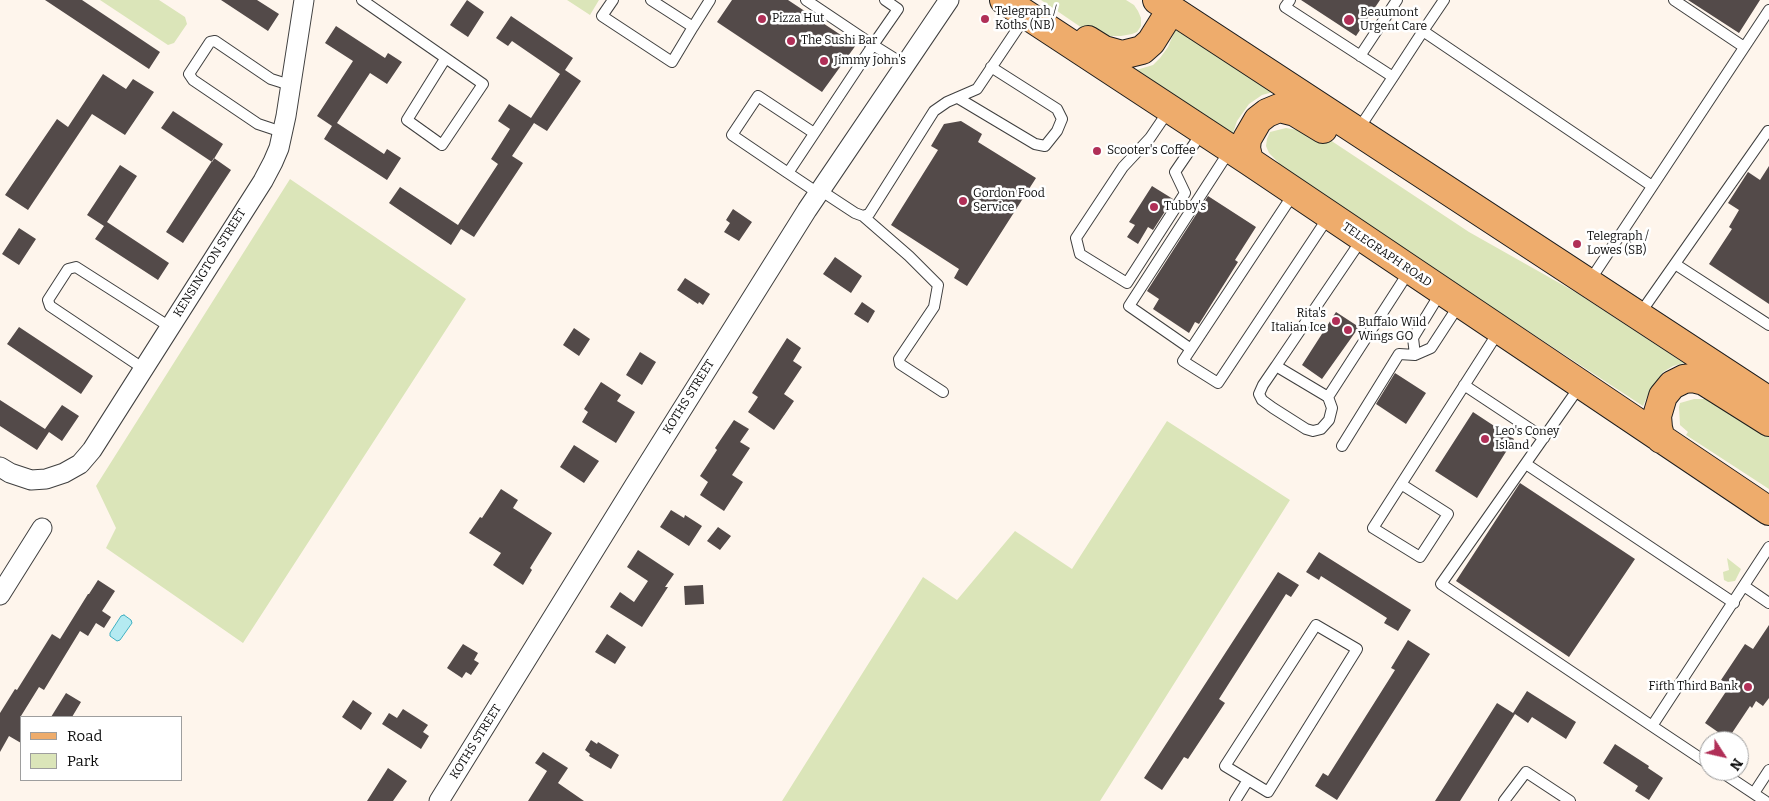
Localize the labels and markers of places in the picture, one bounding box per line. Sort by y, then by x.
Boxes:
place label: Telegraph / Koths (NB) [995,5,1057,33]
place label: Beaumont Urgent Care [1360,6,1427,34]
place label: Pizza Hut [772,12,824,26]
marker: Pizza Hut [756,13,768,25]
marker: Telegraph / Koths (NB) [979,13,991,25]
marker: Beaumont Urgent Care [1342,13,1356,27]
place label: The Sushi Bar [801,34,877,48]
marker: The Sushi Bar [785,35,797,47]
place label: Jimmy John's [834,54,906,68]
marker: Jimmy John's [818,55,830,67]
place label: Scooter's Coffee [1107,144,1196,158]
marker: Scooter's Coffee [1091,145,1103,157]
place label: Gordon Food Service [973,187,1045,215]
marker: Gordon Food Service [957,195,969,207]
place label: Tubby's [1164,200,1206,214]
marker: Tubby's [1148,201,1160,213]
place label: Telegraph / Lowes (SB) [1587,230,1649,258]
marker: Telegraph / Lowes (SB) [1571,238,1583,250]
place label: Rita's Italian Ice [1271,307,1326,335]
marker: Rita's Italian Ice [1330,315,1342,327]
place label: Buffalo Wild Wings GO [1358,316,1426,344]
marker: Buffalo Wild Wings GO [1342,324,1354,336]
place label: Leo's Coney Island [1495,425,1559,453]
marker: Leo's Coney Island [1479,433,1491,445]
place label: Fifth Third Bank [1649,680,1738,694]
marker: Fifth Third Bank [1742,681,1754,693]

